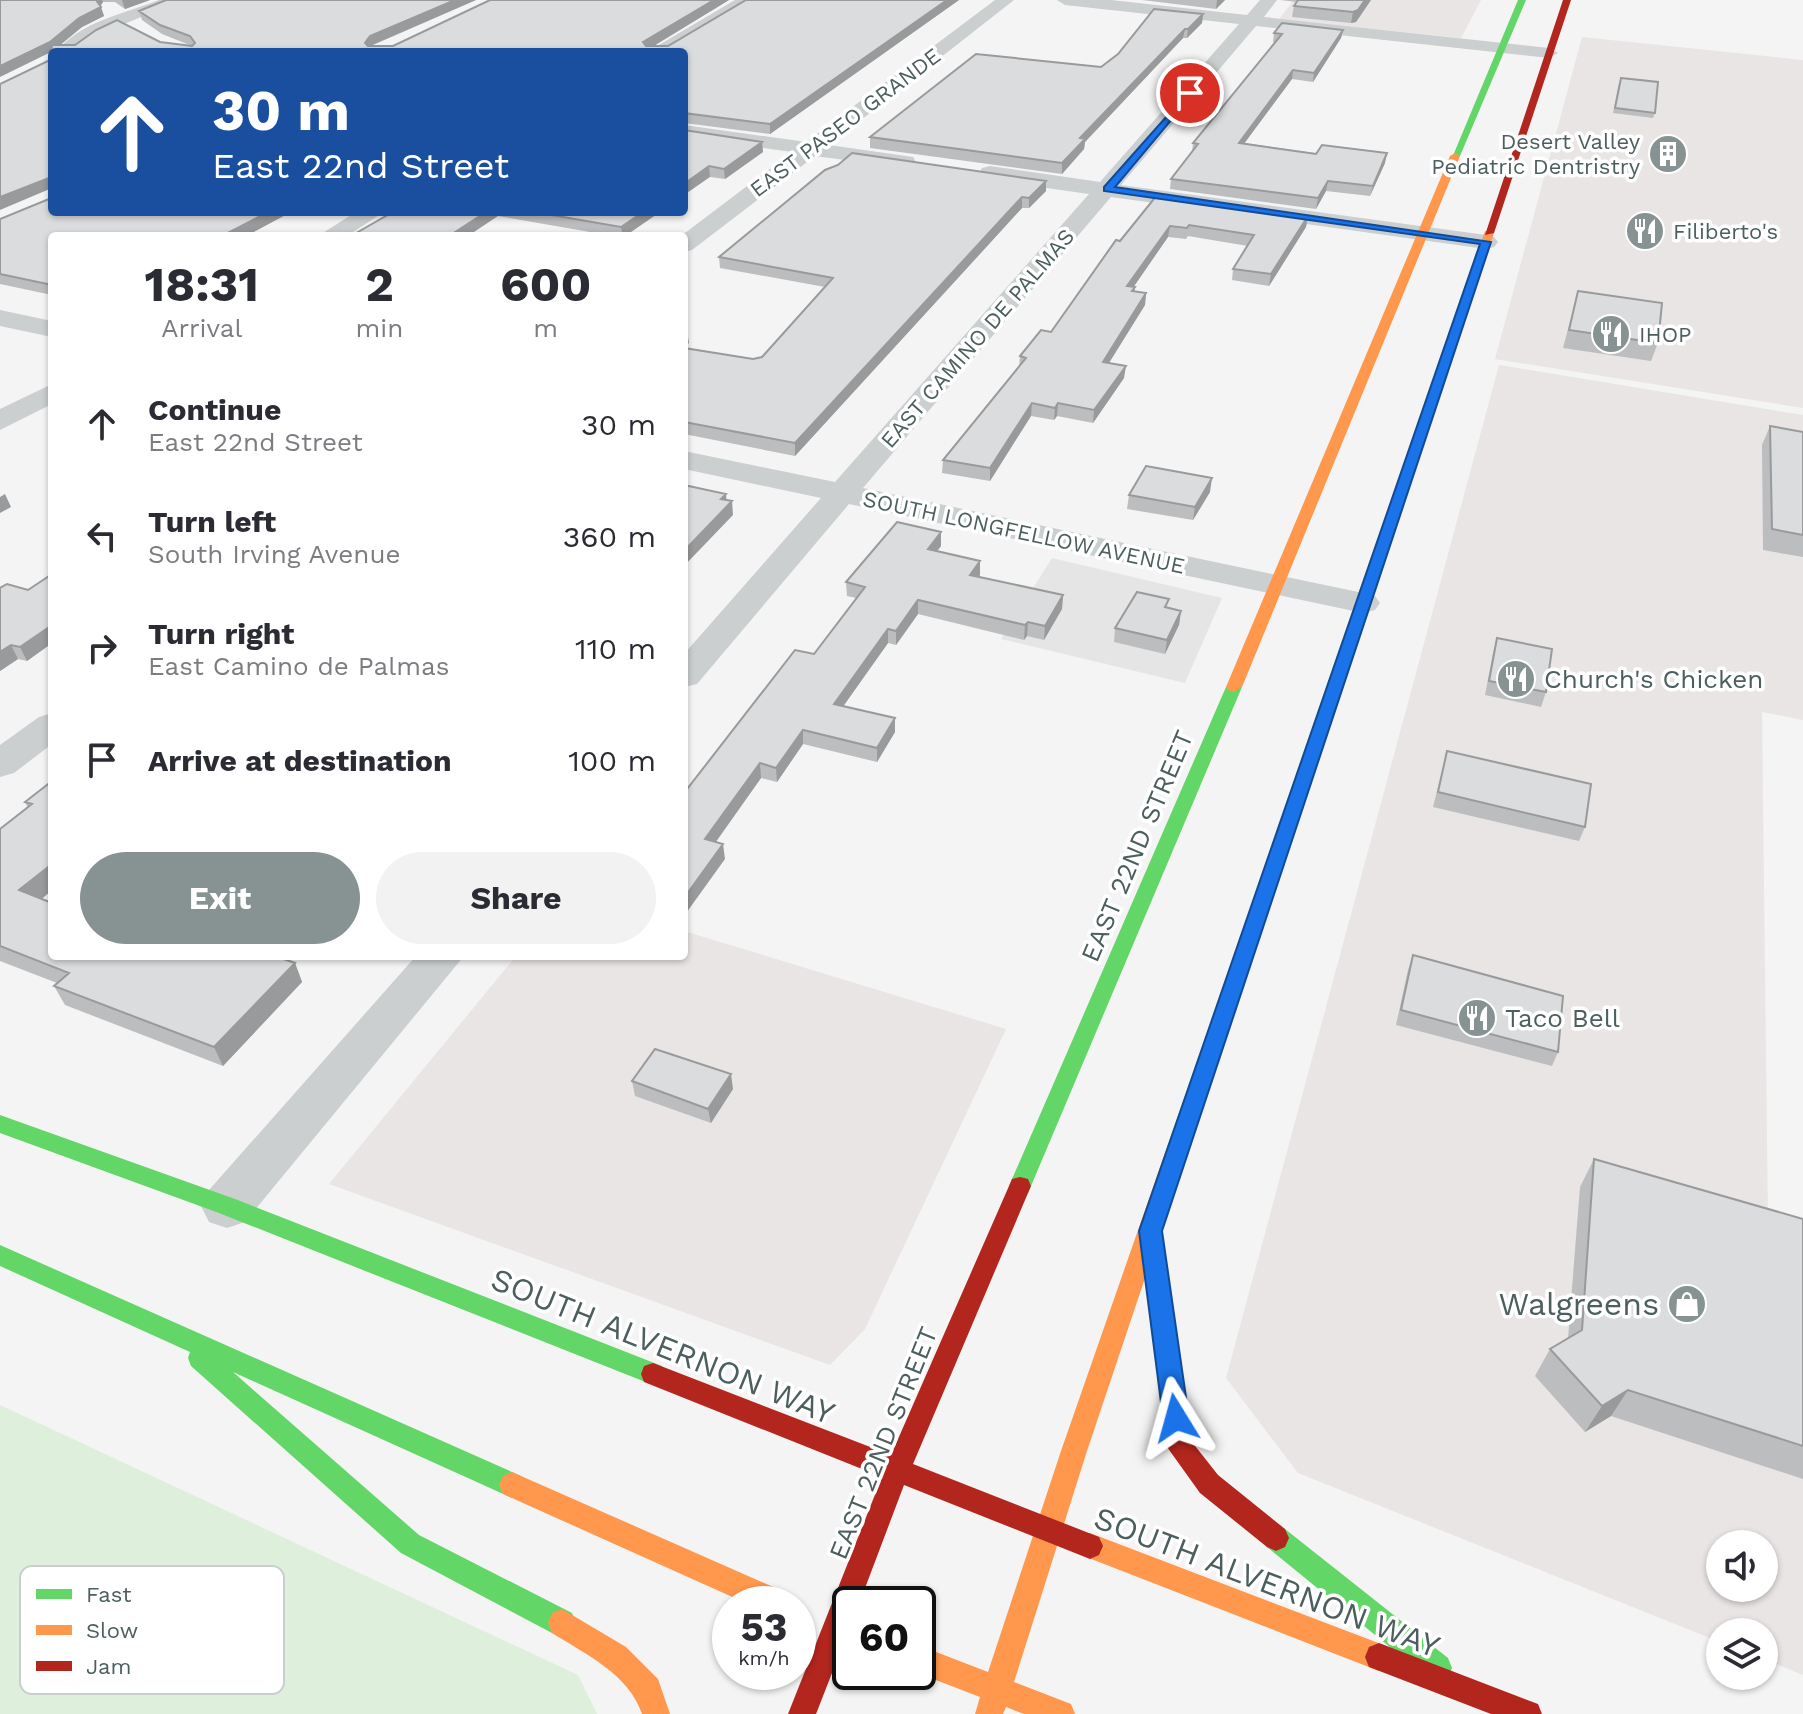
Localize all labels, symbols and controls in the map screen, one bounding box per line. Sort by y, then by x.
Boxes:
street label: EAST PASEO GRANDE [745,43,945,202]
pin [1156,59,1224,127]
icon: arrive [1168,71,1212,115]
text: 30 m [212,78,350,144]
icon: ahead [80,80,184,184]
place label: Desert Valley Pediatric Dentristry [1431,129,1641,179]
building icon: Desert Valley Pediatric Dentristry [1647,133,1689,175]
text: East 22nd Street [212,145,509,187]
restaurant icon: Filiberto's [1624,210,1666,252]
place label: Filiberto's [1673,219,1778,244]
street label: EAST CAMINO DE PALMAS [876,224,1079,453]
text: 18:31 [145,256,259,313]
text: 2 [365,256,394,313]
text: 600 [500,256,591,313]
text: Arrival [161,313,242,343]
text: min [356,313,403,343]
text: m [533,313,558,343]
restaurant icon: IHOP [1590,313,1632,355]
place label: IHOP [1639,322,1692,347]
text: Continue [148,392,281,427]
icon: ahead [80,402,124,446]
text: 30 m [581,407,656,442]
text: East 22nd Street [148,427,363,457]
street label: SOUTH LONGFELLOW AVENUE [861,486,1187,579]
text: Turn left [148,504,276,539]
icon: left [80,514,124,558]
text: 360 m [563,519,656,554]
text: South Irving Avenue [148,539,401,569]
text: Turn right [148,616,294,651]
icon: right [80,626,124,670]
text: 110 m [575,631,656,666]
text: East Camino de Palmas [148,651,449,681]
restaurant icon: Church's Chicken [1495,658,1537,700]
place label: Church's Chicken [1544,664,1763,694]
street label: EAST 22ND STREET [1075,726,1199,966]
icon: arrive [80,738,124,782]
text: Arrive at destination [148,743,452,778]
text: 100 m [568,743,656,778]
button: Exit [80,852,360,944]
button: Share [376,852,656,944]
restaurant icon: Taco Bell [1456,997,1498,1039]
place label: Taco Bell [1505,1003,1620,1033]
street label: SOUTH ALVERNON WAY [486,1260,840,1432]
shop icon: Walgreens [1666,1283,1708,1325]
place label: Walgreens [1498,1285,1659,1323]
street label: EAST 22ND STREET [823,1322,943,1564]
position arrow [1134,1376,1218,1460]
street label: SOUTH ALVERNON WAY [1089,1499,1445,1665]
map controls [1706,1530,1778,1690]
button: sound [1706,1530,1778,1602]
legend [20,1566,284,1694]
text: Fast [86,1582,132,1607]
speed limit sign: 60 [832,1586,936,1690]
text: 53 [740,1604,788,1651]
text: Slow [86,1618,138,1643]
button: layers [1706,1618,1778,1690]
text: km/h [738,1646,790,1670]
text: Jam [86,1654,131,1679]

